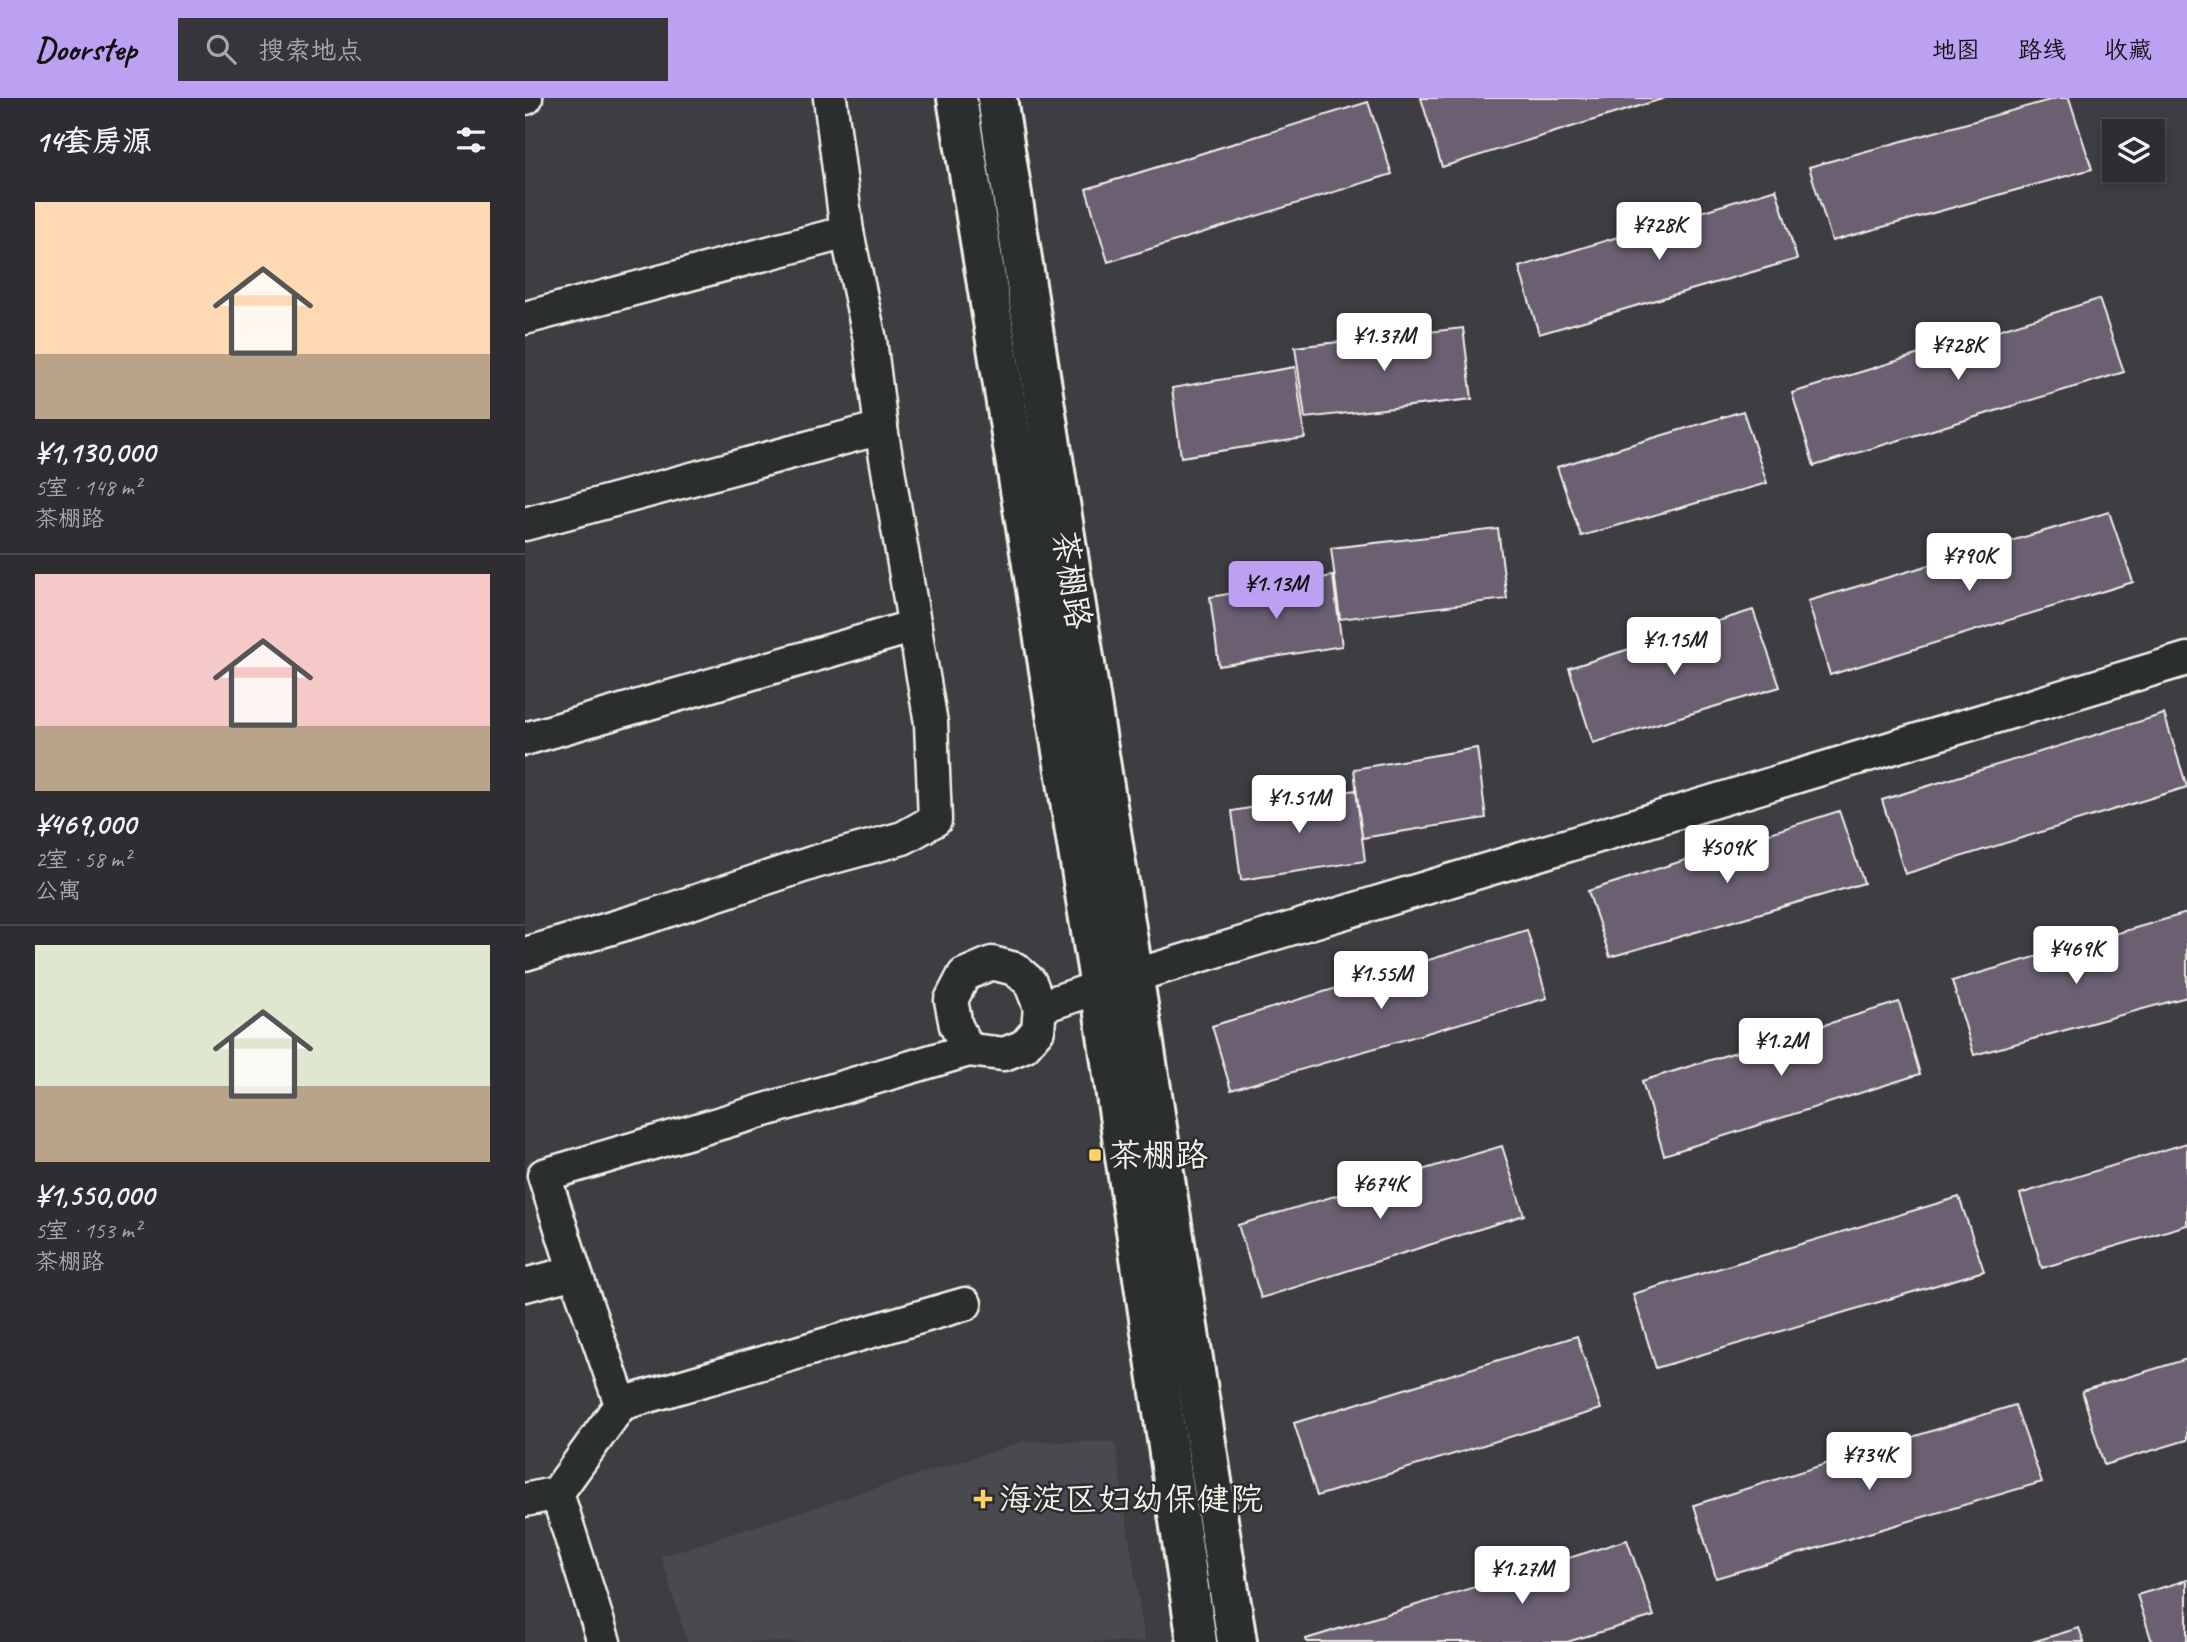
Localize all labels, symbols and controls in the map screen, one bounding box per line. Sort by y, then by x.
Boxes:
search box [178,18,668,81]
text: Doorstep [35,28,136,70]
icon: search [202,30,240,68]
text: 搜索地点 [258,34,362,67]
text: 地图 [1932,35,1980,65]
text: 路线 [2018,35,2066,65]
text: 收藏 [2104,35,2152,65]
map controls [2102,119,2165,182]
button: layers [2102,119,2165,182]
icon: filters [452,121,490,159]
text: 14套房源 [35,122,152,160]
pin: ¥728K [1610,202,1708,262]
text: ¥728K [1633,210,1686,239]
icon: home [200,248,326,374]
pin: ¥1.37M [1327,314,1441,373]
text: ¥1.37M [1353,321,1415,350]
pin: ¥728K [1909,322,2007,382]
text: ¥728K [1932,330,1985,359]
text: ¥1,130,000 [35,433,155,471]
text: 5室 · 148 m² [35,473,141,502]
text: 茶棚路 [35,504,104,533]
street label: 茶棚路 [1044,528,1100,632]
pin: ¥790K [1920,533,2018,593]
text: ¥790K [1943,541,1995,570]
pin: ¥1.13M [1219,561,1333,621]
text: ¥1.13M [1245,569,1307,598]
pin: ¥1.15M [1617,618,1731,677]
icon: home [200,620,326,746]
text: ¥1.15M [1643,625,1705,654]
pin: ¥1.51M [1242,776,1356,835]
text: ¥1.51M [1268,783,1330,812]
text: ¥469,000 [35,805,136,843]
pin: ¥509K [1678,826,1776,885]
text: ¥509K [1701,833,1753,862]
text: 2室 · 58 m² [35,845,130,874]
text: 公寓 [35,876,81,905]
pin: ¥469K [2027,926,2125,986]
text: ¥469K [2049,934,2103,963]
pin: ¥1.55M [1324,951,1438,1011]
text: ¥1.55M [1350,959,1412,988]
icon: home [200,991,326,1117]
pin: ¥1.2M [1732,1018,1830,1078]
text: ¥1.2M [1755,1026,1807,1055]
place label: 茶棚路 [1109,1134,1208,1176]
marker: 茶棚路 [1087,1147,1103,1163]
pin: ¥674K [1331,1162,1429,1221]
text: ¥674K [1353,1169,1407,1198]
text: ¥1,550,000 [35,1176,154,1214]
text: 5室 · 153 m² [35,1216,141,1245]
text: 茶棚路 [35,1247,104,1276]
pin: ¥734K [1820,1432,1918,1492]
text: ¥734K [1843,1440,1896,1469]
place label: 海淀区妇幼保健院 [999,1478,1263,1520]
marker: 海淀区妇幼保健院 [973,1489,993,1509]
pin: ¥1.27M [1465,1546,1579,1606]
text: ¥1.27M [1491,1554,1553,1583]

